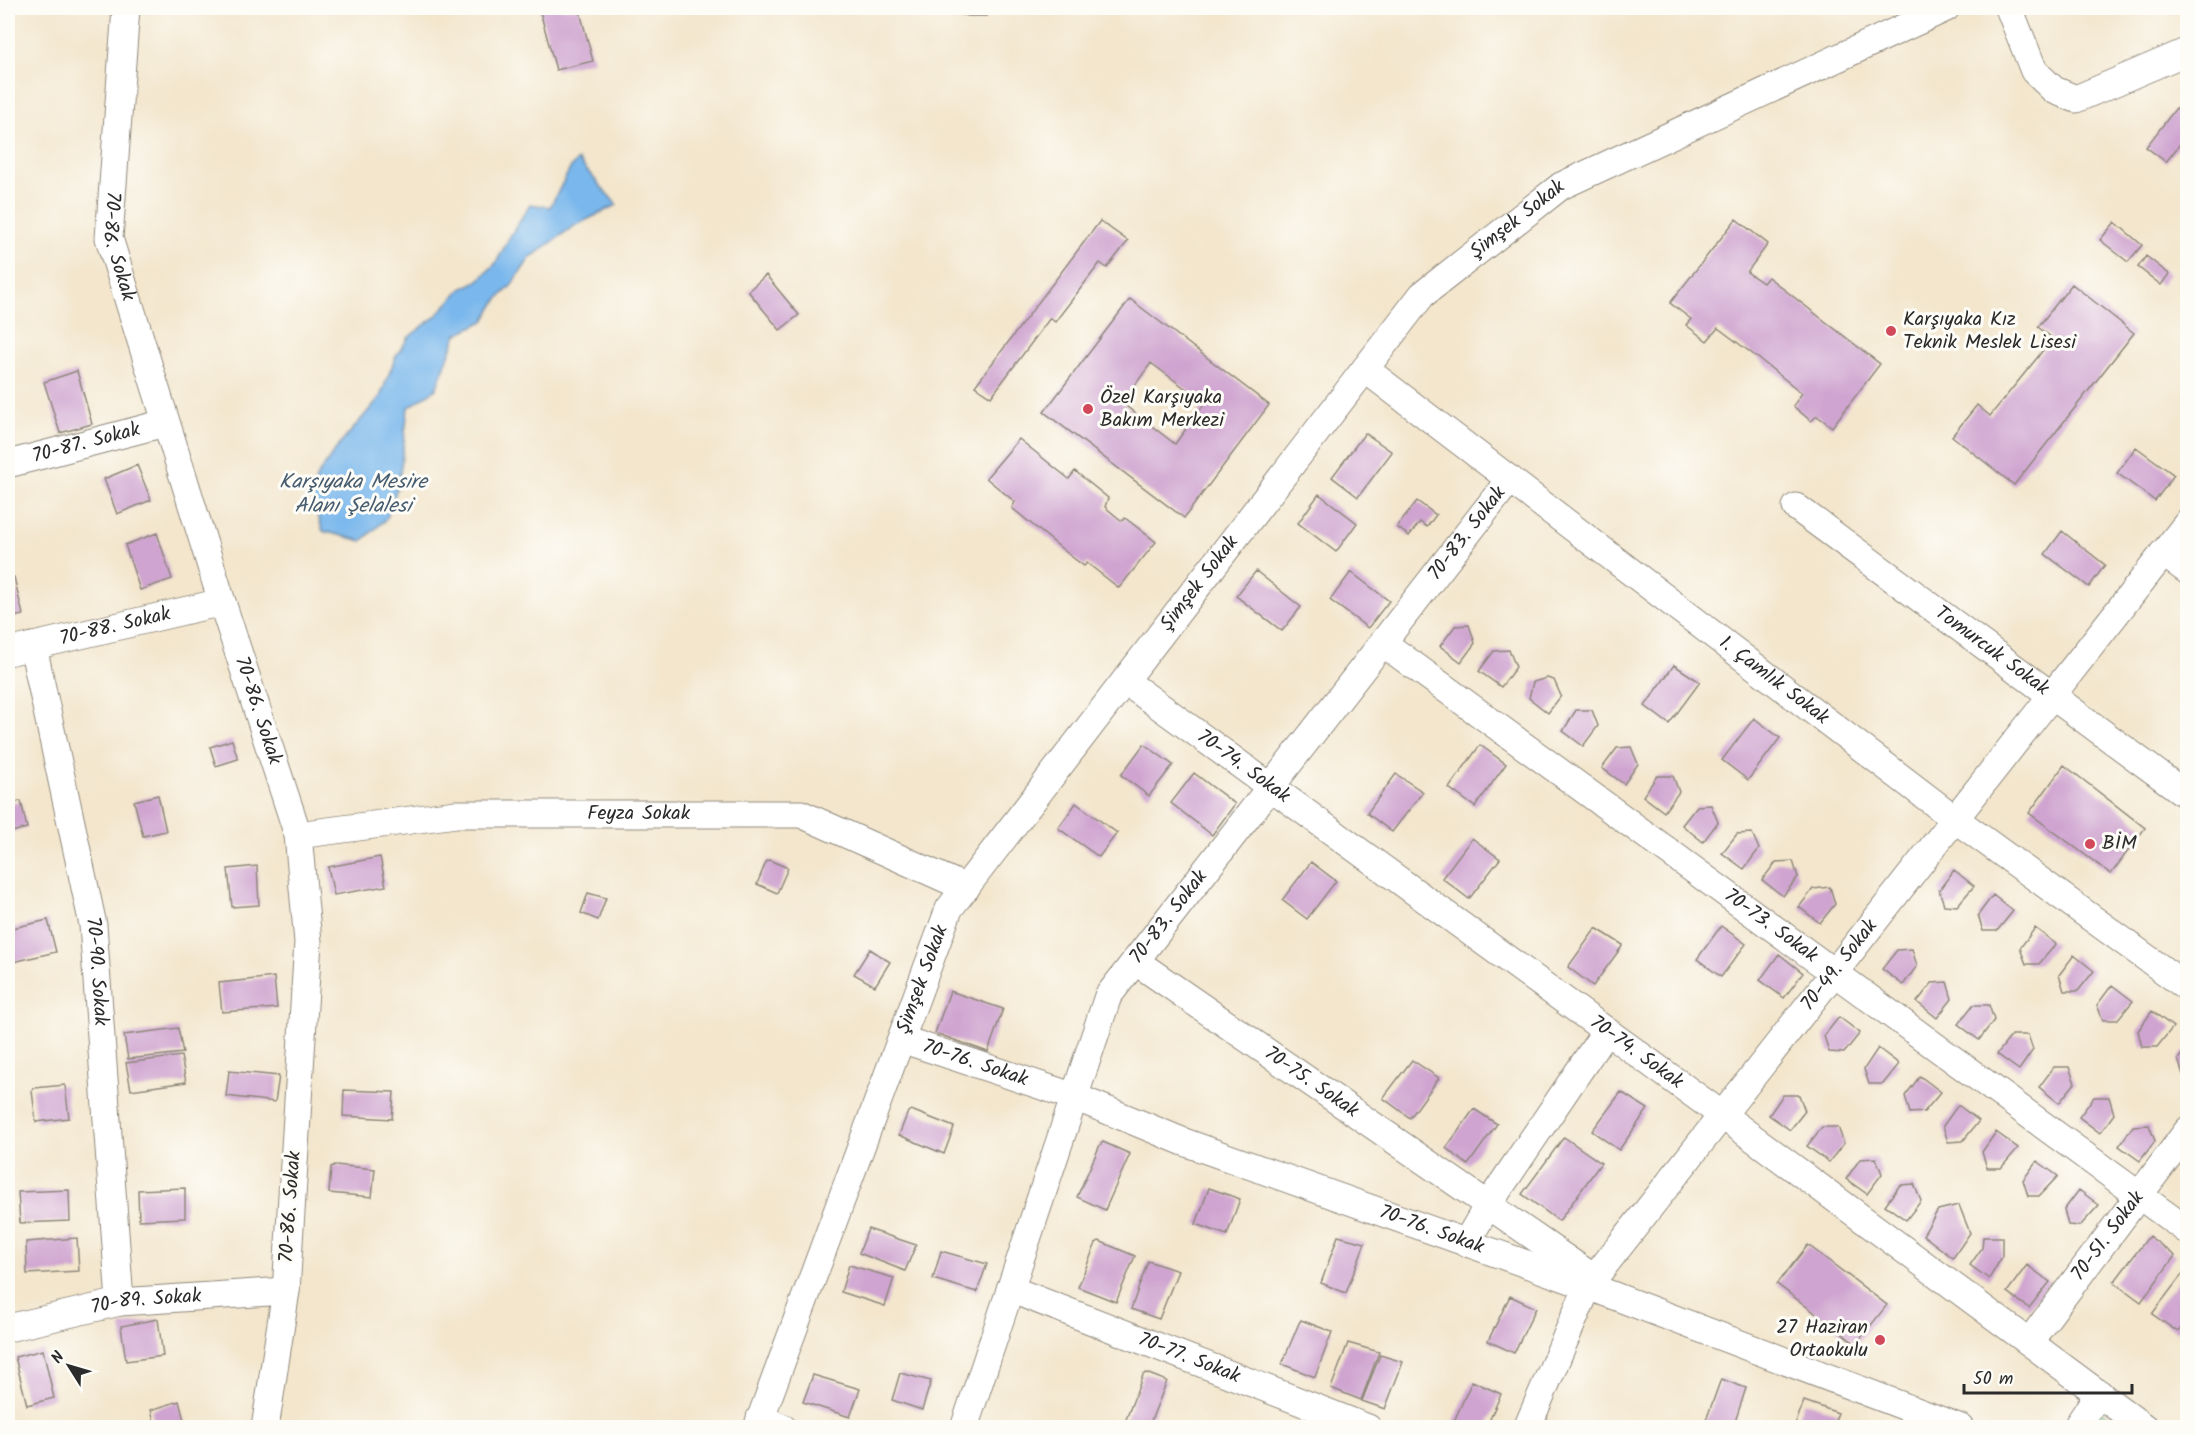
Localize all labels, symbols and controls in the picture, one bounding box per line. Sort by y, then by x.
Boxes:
street label: Şimşek Sokak [1463,172,1573,268]
street label: 70-86. Sokak [93,190,144,306]
place label: Karşıyaka Kız Teknik Meslek Lisesi [1903,304,2077,359]
marker: Karşıyaka Kız Teknik Meslek Lisesi [1884,324,1898,338]
place label: Özel Karşıyaka Bakım Merkezi [1100,382,1225,437]
marker: Özel Karşıyaka Bakım Merkezi [1081,402,1095,416]
street label: 70-87. Sokak [29,414,144,473]
water label: Karşıyaka Mesire Alanı Şelalesi [279,466,429,523]
street label: 70-83. Sokak [1420,479,1515,588]
street label: Şimşek Sokak [1152,528,1248,639]
street label: 70-88. Sokak [56,598,174,655]
street label: Tomurcuk Sokak [1927,598,2056,705]
street label: 1. Çamlık Sokak [1712,628,1836,734]
street label: 70-86. Sokak [225,652,290,769]
street label: 70-74. Sokak [1189,722,1297,812]
street label: Feyza Sokak [587,798,691,830]
place label: BİM [2102,828,2137,860]
marker: BİM [2083,837,2097,851]
street label: 70-83. Sokak [1122,863,1217,972]
street label: 70-73. Sokak [1717,881,1825,972]
street label: 70-49. Sokak [1793,912,1887,1019]
street label: 70-90. Sokak [76,914,116,1028]
street label: Şimşek Sokak [888,920,958,1039]
street label: 70-74. Sokak [1583,1008,1690,1098]
street label: 70-76. Sokak [918,1031,1033,1096]
street label: 70-75. Sokak [1257,1038,1366,1127]
street label: 70-86. Sokak [271,1149,311,1264]
street label: 70-51. Sokak [2064,1184,2153,1288]
street label: 70-76. Sokak [1375,1197,1489,1264]
street label: 70-89. Sokak [88,1281,203,1324]
place label: 27 Haziran Ortaokulu [1776,1312,1868,1367]
street label: 70-77. Sokak [1133,1324,1245,1393]
marker: 27 Haziran Ortaokulu [1873,1333,1887,1347]
north arrow [39,1336,99,1396]
text: N [45,1346,71,1369]
scale bar [1964,1357,2132,1395]
text: 50 m [1973,1365,2013,1394]

